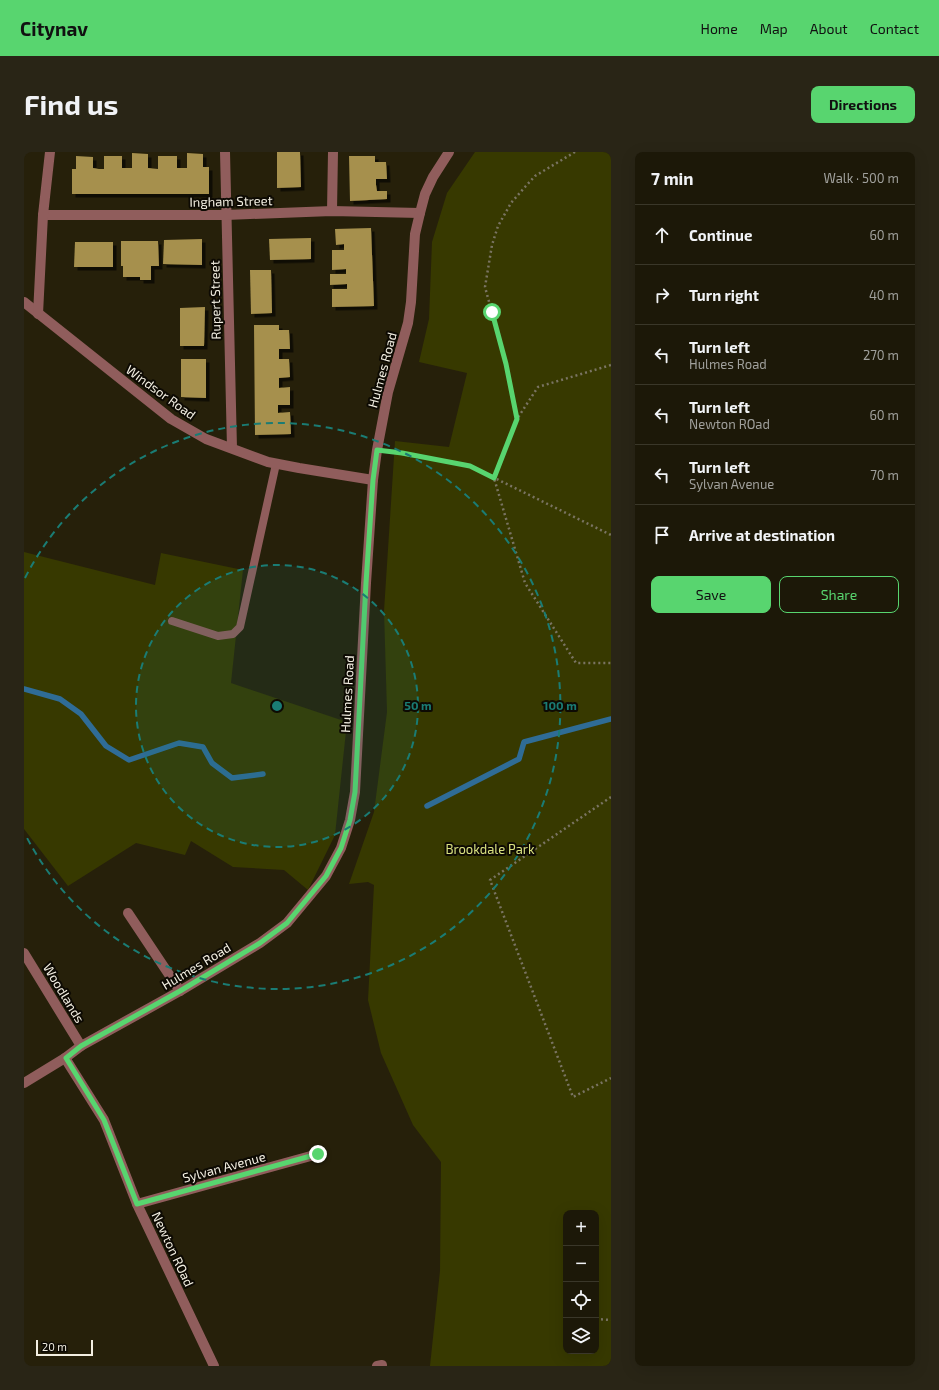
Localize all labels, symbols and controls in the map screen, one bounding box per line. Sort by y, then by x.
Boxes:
text: Citynav [20,17,88,40]
text: Home [701,20,738,37]
text: Map [760,20,788,37]
text: About [810,20,848,37]
text: Contact [870,20,919,37]
button: Directions [811,86,915,123]
text: Find us [24,87,118,121]
text: 7 min [651,168,694,188]
text: Walk · 500 m [824,170,899,186]
street label: Ingham Street [189,192,273,210]
icon: ahead [651,224,673,246]
text: Continue [689,226,752,244]
text: 60 m [869,227,899,243]
street label: Rupert Street [206,260,224,340]
icon: right [651,284,673,306]
text: Turn right [689,286,759,304]
text: 40 m [869,287,899,303]
route start [483,303,501,321]
street label: Hulmes Road [364,330,400,410]
text: Turn left [689,338,750,356]
icon: left [651,344,673,366]
text: 270 m [863,347,899,363]
text: Hulmes Road [689,356,767,372]
street label: Windsor Road [123,361,199,423]
text: Turn left [689,398,750,416]
icon: left [651,404,673,426]
text: 60 m [869,407,899,423]
text: Newton ROad [689,416,770,432]
text: Turn left [689,458,750,476]
icon: left [651,464,673,486]
text: 70 m [870,467,899,483]
text: Sylvan Avenue [689,476,774,492]
icon: arrive [651,524,673,546]
text: Arrive at destination [689,526,835,544]
button: Save [651,576,771,613]
button: Share [779,576,899,613]
street label: Hulmes Road [337,655,357,733]
text: 50 m [404,698,432,712]
text: 100 m [543,698,577,712]
centre of rings [270,699,284,713]
park label: Brookdale Park [445,841,535,857]
street label: Hulmes Road [159,939,233,993]
street label: Woodlands [40,960,88,1026]
route end [309,1145,327,1163]
street label: Sylvan Avenue [181,1148,267,1186]
street label: Newton ROad [149,1209,197,1289]
map controls [563,1210,599,1354]
button: + [563,1210,599,1246]
button: − [563,1246,599,1282]
button: locate [563,1282,599,1318]
button: layers [563,1318,599,1354]
scale bar [36,1338,93,1357]
text: 20 m [42,1340,67,1353]

